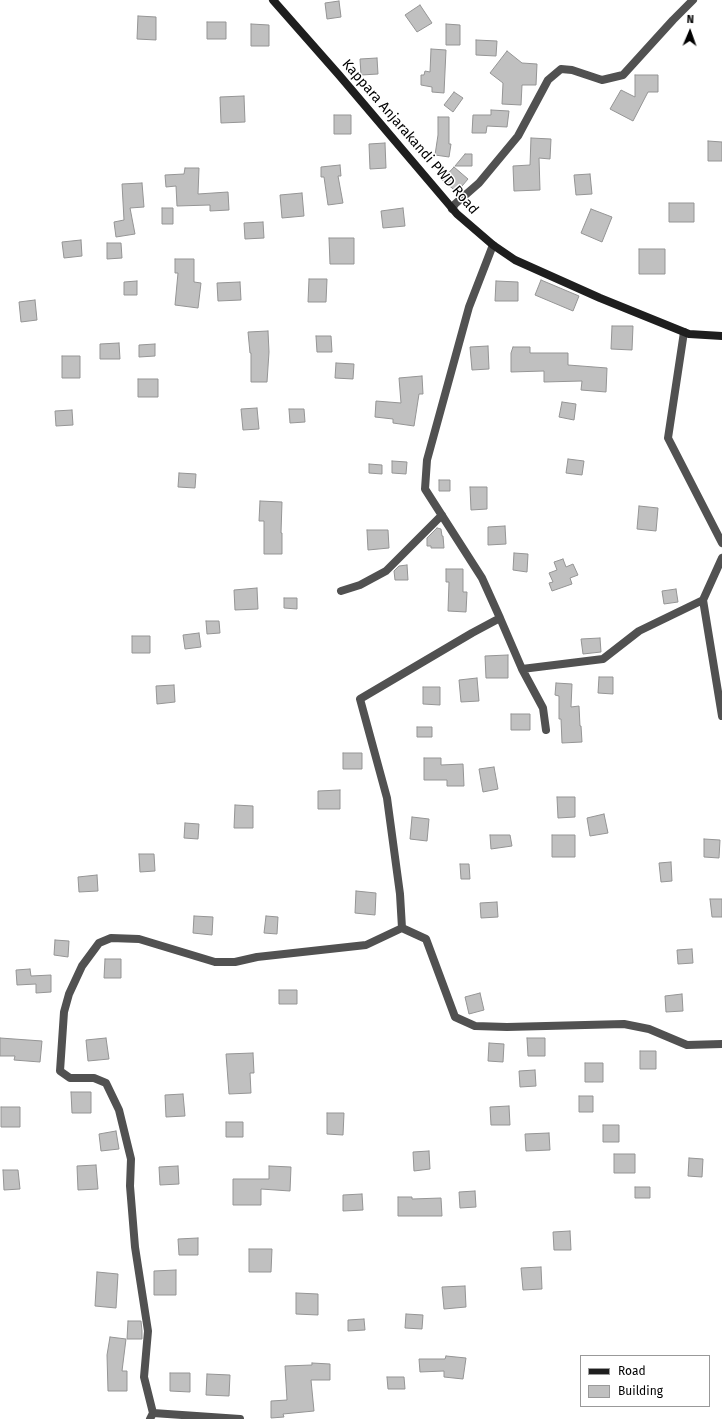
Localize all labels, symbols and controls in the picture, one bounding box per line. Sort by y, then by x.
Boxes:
north arrow [670,12,710,52]
text: N [687,13,694,26]
street label: Kappara Anjarakandi PWD Road [338,56,482,218]
legend [580,1355,710,1407]
text: Road [618,1364,646,1378]
text: Building [618,1384,663,1398]

